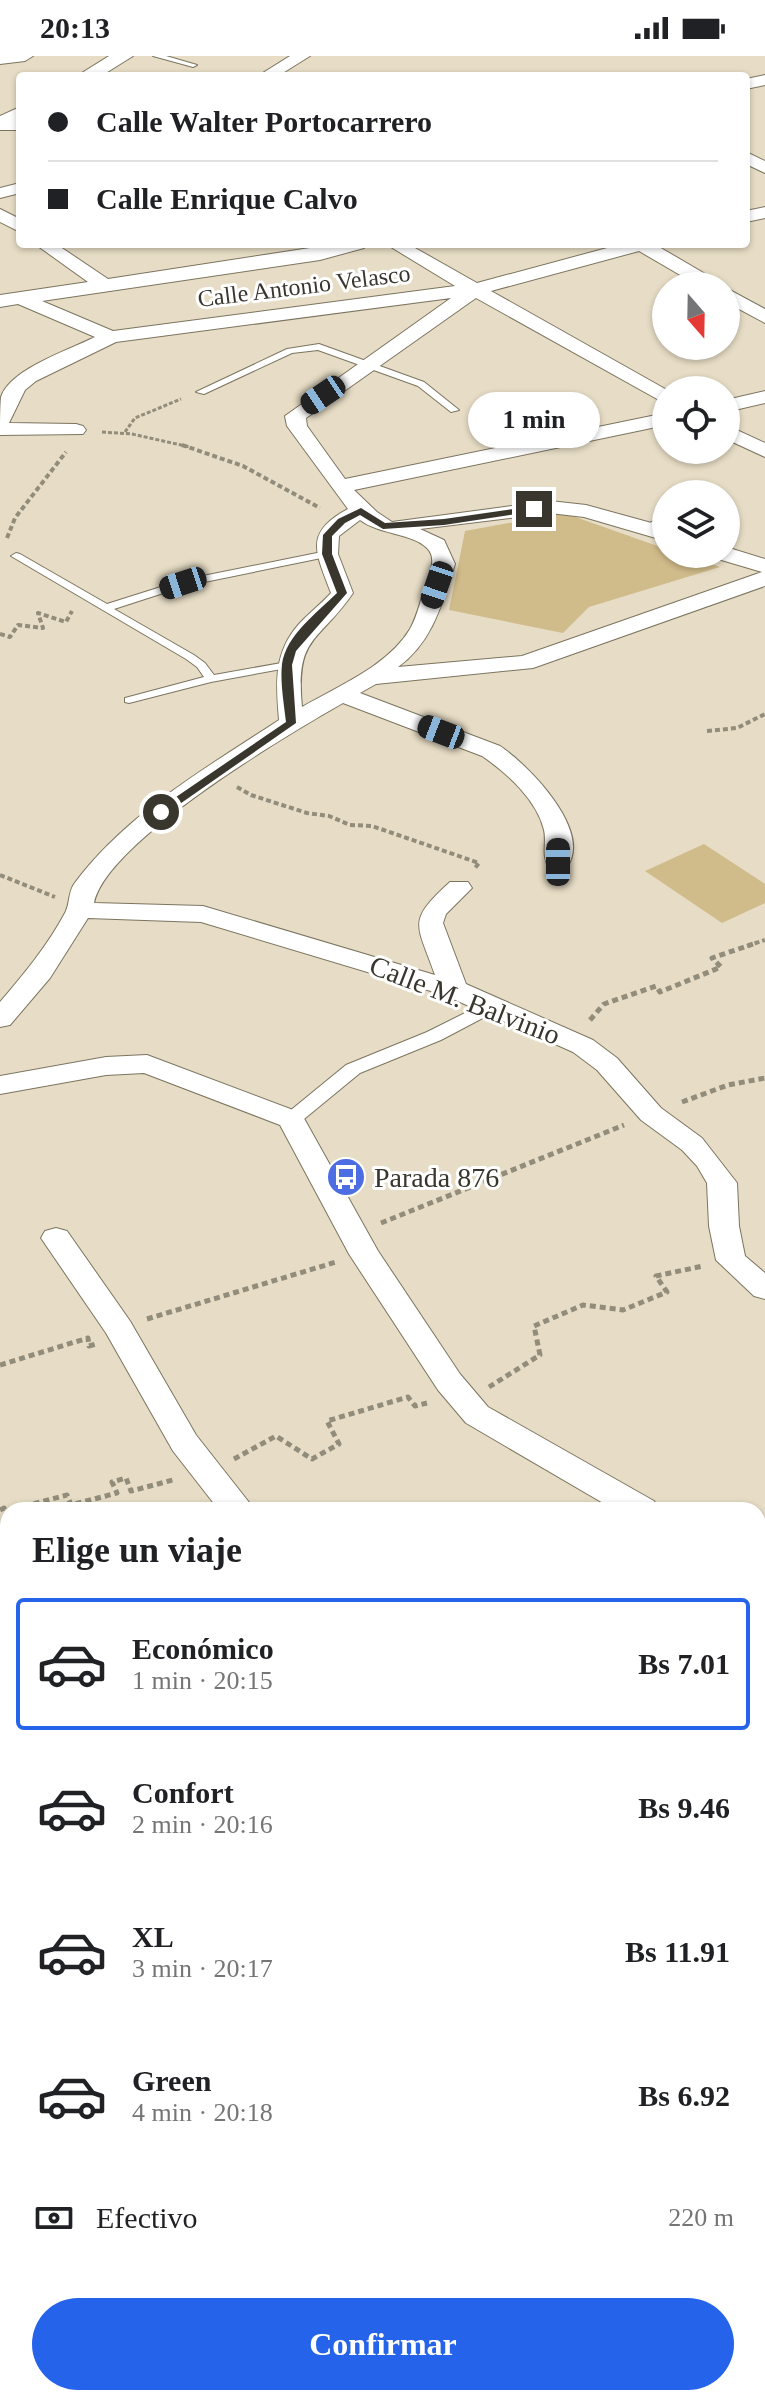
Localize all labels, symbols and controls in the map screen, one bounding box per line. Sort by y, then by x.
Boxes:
text: 20:13 [40,11,110,44]
text: Calle Walter Portocarrero [96,105,432,138]
text: Calle Enrique Calvo [96,182,358,215]
street label: Calle Antonio Velasco [196,260,412,312]
north arrow [652,272,740,360]
map controls [652,272,740,568]
car [296,372,350,418]
button: locate [652,376,740,464]
callout: 1 min [468,393,600,449]
text: 1 min [503,405,565,434]
button: layers [652,480,740,568]
route end [516,491,552,527]
car [418,558,456,612]
car [156,564,210,602]
car [414,712,468,752]
route start [143,794,179,830]
car [546,838,570,886]
street label: Calle M. Balvinio [365,949,565,1051]
bus stop icon: Parada 876 [325,1156,367,1198]
place label: Parada 876 [374,1162,499,1193]
text: Elige un viaje [32,1530,242,1570]
icon: car [36,1628,108,1700]
text: Económico [132,1632,274,1665]
text: Bs 7.01 [638,1647,730,1680]
text: 1 min · 20:15 [132,1666,273,1695]
icon: car [36,1772,108,1844]
text: Confort [132,1776,234,1809]
text: Bs 9.46 [638,1791,730,1824]
text: 2 min · 20:16 [132,1810,273,1839]
icon: car [36,1916,108,1988]
text: XL [132,1920,174,1953]
text: Bs 11.91 [625,1935,730,1968]
text: 3 min · 20:17 [132,1954,273,1983]
icon: car [36,2060,108,2132]
text: Green [132,2064,211,2097]
text: Bs 6.92 [638,2079,730,2112]
text: 4 min · 20:18 [132,2098,273,2127]
icon: cash [32,2196,76,2240]
text: Efectivo [96,2201,198,2234]
text: 220 m [668,2203,734,2232]
button: Confirmar [32,2298,734,2390]

